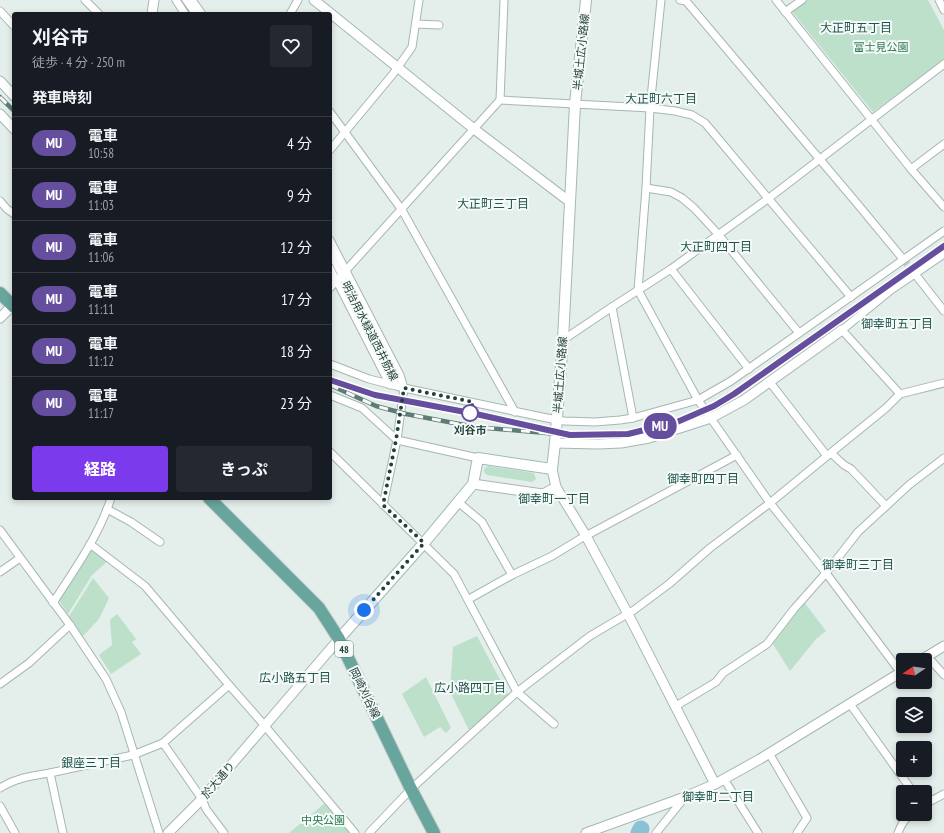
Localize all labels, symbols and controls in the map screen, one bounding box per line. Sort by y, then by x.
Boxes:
street label: 半城土広小路線 [570,13,592,91]
district label: 大正町五丁目 [820,20,892,35]
text: 刈谷市 [32,25,89,49]
button: heart [270,25,312,67]
park label: 富士見公園 [854,40,909,54]
text: 徒歩 · 4 分 · 250 m [32,54,125,71]
text: 発車時刻 [32,88,92,107]
district label: 大正町六丁目 [625,91,697,106]
text: 電車 [88,126,118,145]
text: MU [46,134,62,152]
text: 4 分 [287,134,312,153]
text: 10:58 [88,145,114,162]
text: 電車 [88,178,118,197]
text: MU [46,186,62,204]
text: 9 分 [287,186,312,205]
district label: 大正町三丁目 [457,196,529,211]
text: 11:03 [88,197,114,214]
text: 電車 [88,230,118,249]
text: MU [46,238,62,256]
text: 12 分 [280,238,312,257]
district label: 大正町四丁目 [680,239,752,254]
text: 11:06 [88,249,114,266]
street label: 明治用水緑道西井筋線 [339,279,401,383]
text: 電車 [88,282,118,301]
text: MU [46,290,62,308]
text: 17 分 [281,290,312,309]
text: 11:11 [88,301,114,318]
district label: 御幸町五丁目 [861,316,933,331]
text: 電車 [88,334,118,353]
street label: 半城土広小路線 [550,336,570,414]
text: MU [46,342,62,360]
text: 18 分 [280,342,312,361]
text: 11:12 [88,353,114,370]
text: 電車 [88,386,118,405]
text: MU [46,394,62,412]
text: 23 分 [280,394,312,413]
marker: 刈谷市 [461,404,479,422]
text: 11:17 [88,405,114,422]
line badge: MU [642,413,678,439]
text: MU [652,417,668,435]
place label: 刈谷市 [454,423,487,437]
button: 経路 [32,446,168,492]
button: きっぷ [176,446,312,492]
district label: 御幸町四丁目 [667,471,739,486]
district label: 御幸町一丁目 [518,491,590,506]
district label: 御幸町三丁目 [822,557,894,572]
your location [354,600,374,620]
road number: 48 [335,641,353,657]
north arrow [896,653,932,689]
map controls [896,653,932,821]
street label: 岡崎刈谷線 [347,665,383,721]
district label: 広小路五丁目 [259,670,331,685]
district label: 広小路四丁目 [434,680,506,695]
button: layers [896,697,932,733]
button: + [896,741,932,777]
district label: 銀座三丁目 [61,755,121,770]
street label: 於大通り [198,759,238,801]
button: − [896,785,932,821]
district label: 御幸町二丁目 [682,789,754,804]
park label: 中央公園 [301,813,345,827]

